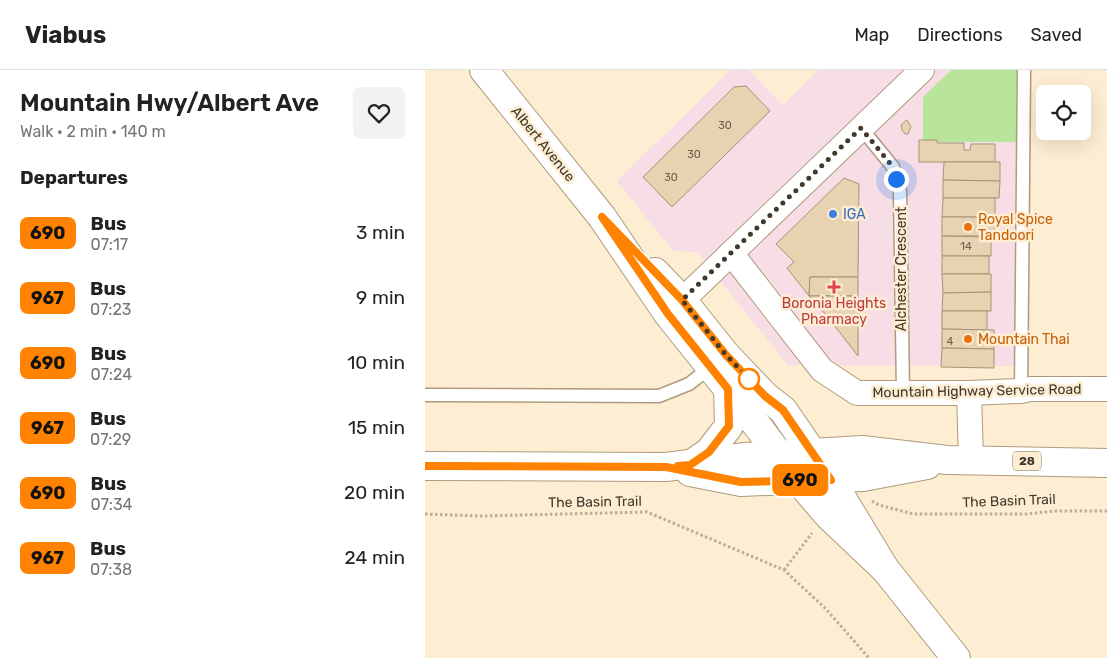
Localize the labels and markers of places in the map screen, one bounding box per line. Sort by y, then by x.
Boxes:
place label: IGA [843,206,866,223]
marker: IGA [827,208,839,220]
place label: Royal Spice Tandoori [978,211,1053,244]
marker: Royal Spice Tandoori [962,221,974,233]
marker: Boronia Heights Pharmacy [828,281,840,293]
place label: Boronia Heights Pharmacy [782,295,886,328]
place label: Mountain Thai [978,331,1070,348]
marker: Mountain Thai [962,333,974,345]
unlabelled marker [738,368,760,390]

